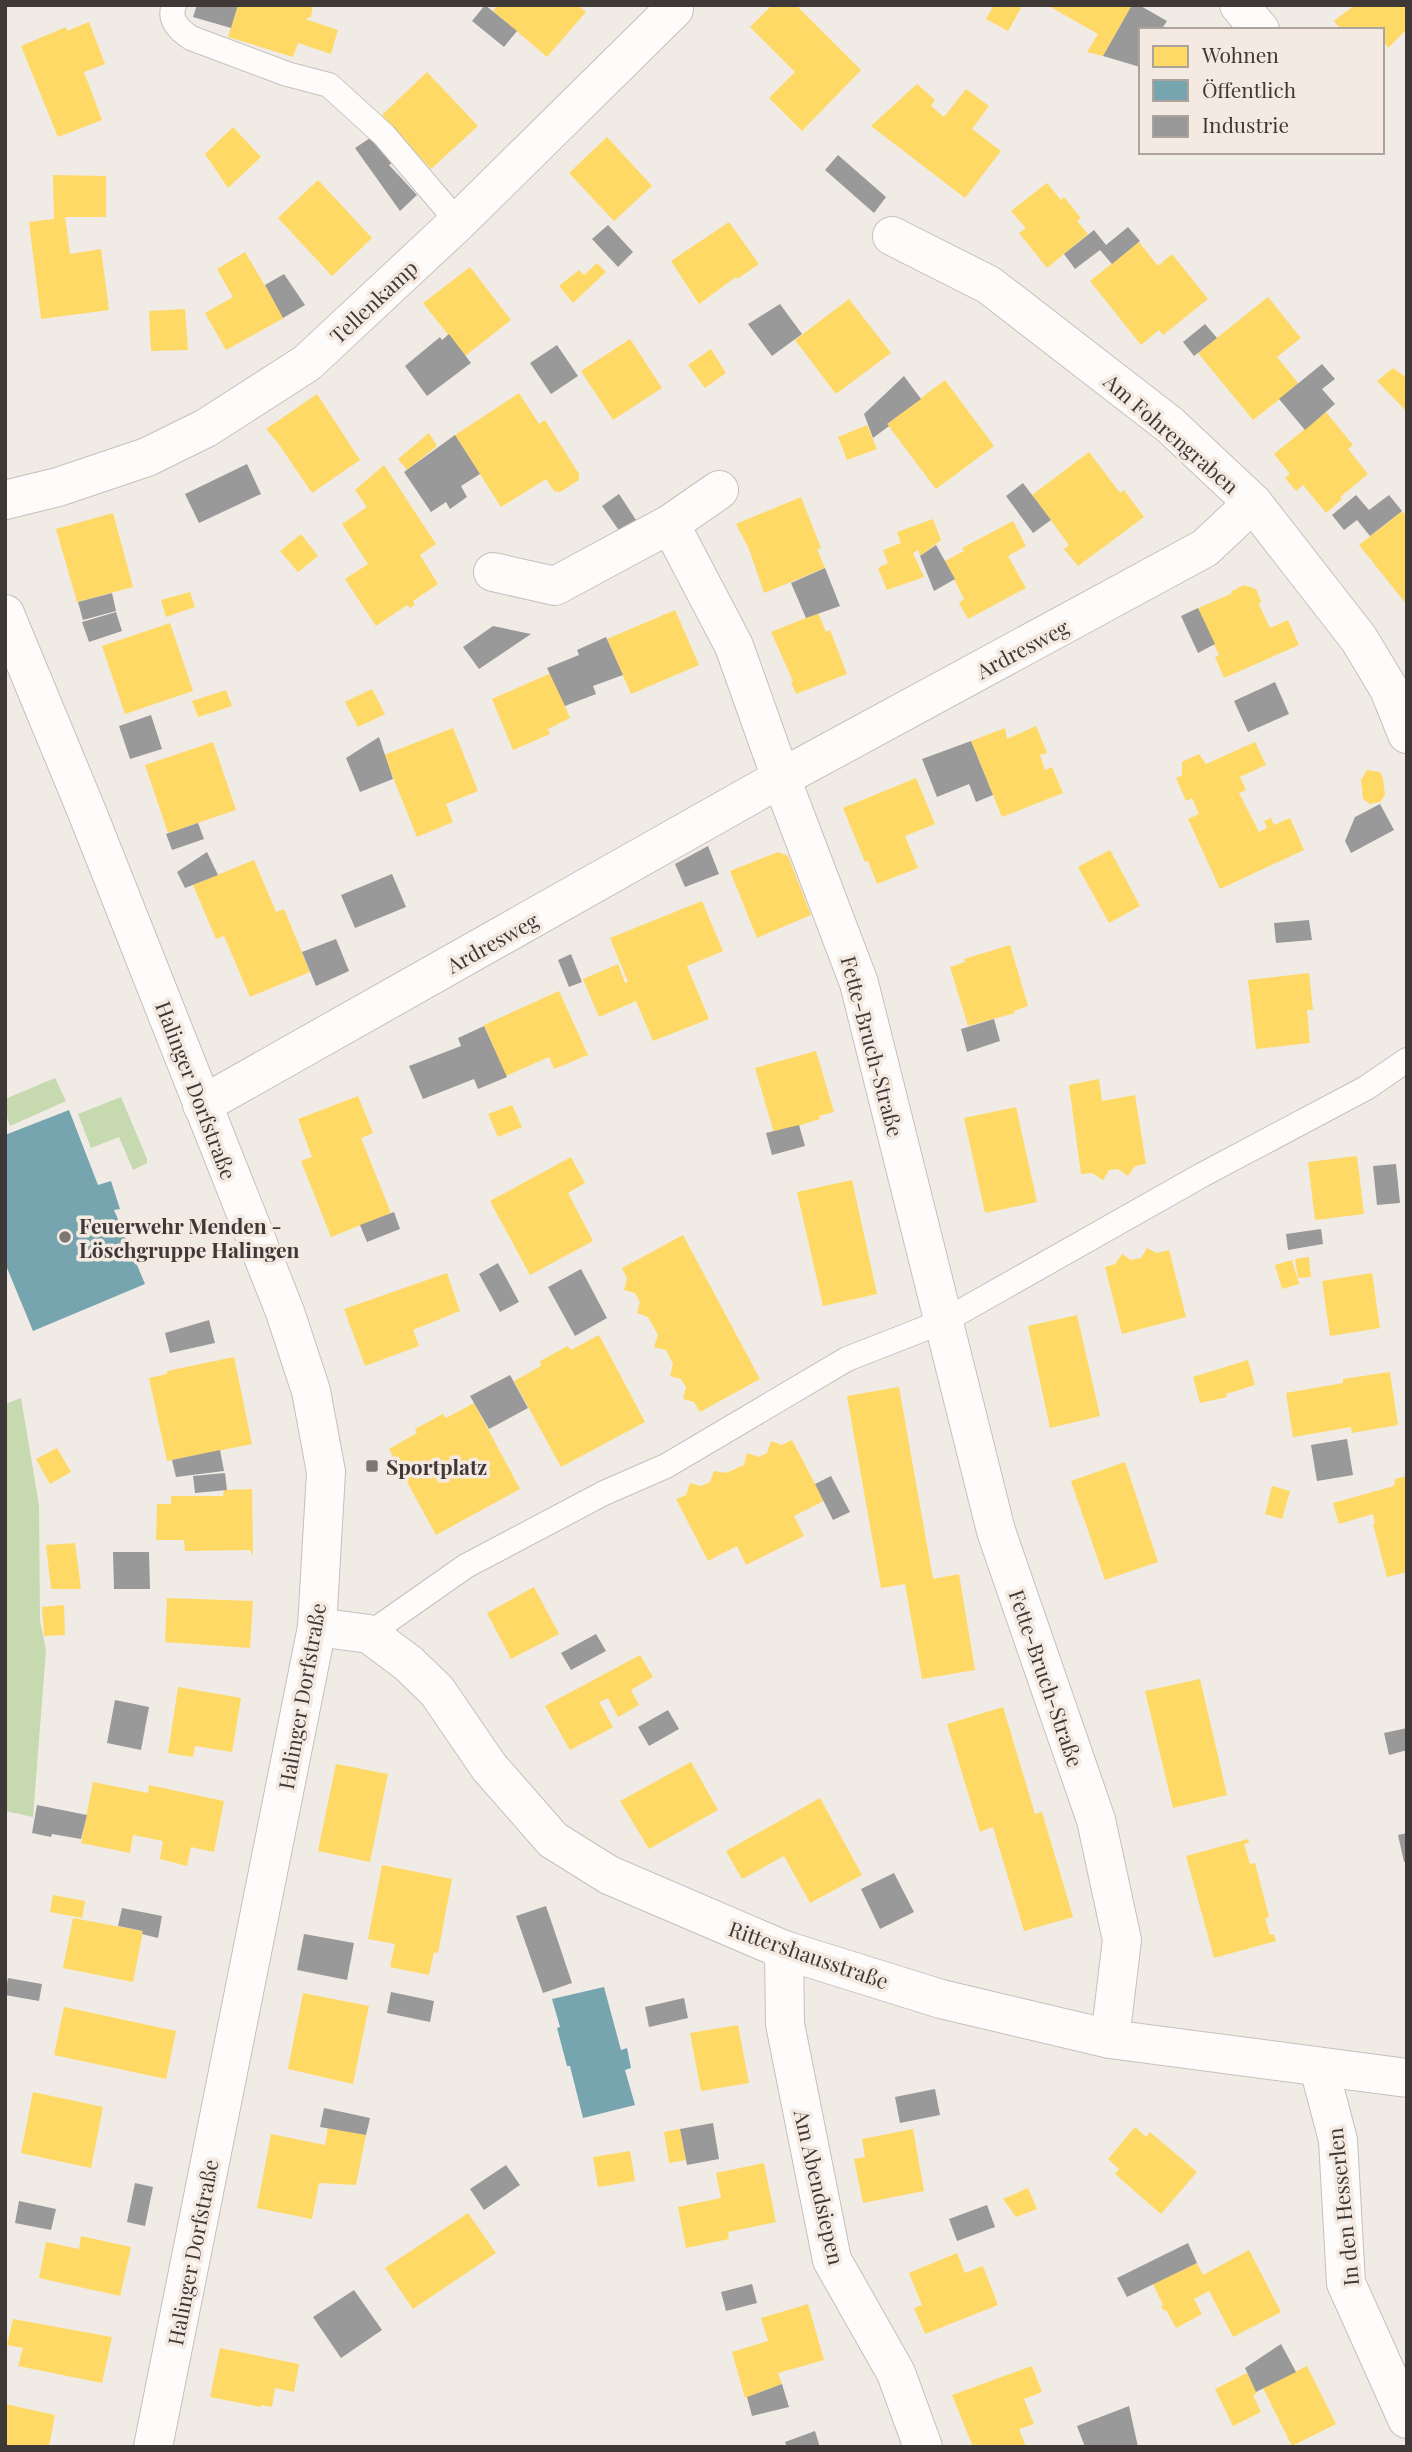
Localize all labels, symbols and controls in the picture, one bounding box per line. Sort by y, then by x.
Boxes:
legend [1139,28,1384,154]
text: Wohnen [1201,40,1279,68]
text: Öffentlich [1202,75,1297,103]
text: Industrie [1202,110,1289,138]
street label: Tellenkamp [323,253,423,349]
street label: Am Fohrengraben [1098,366,1246,500]
street label: Ardresweg [970,612,1073,685]
street label: Ardresweg [440,905,543,979]
street label: Fette-Bruch-Straße [835,953,911,1139]
street label: Halinger Dorfstraße [150,997,244,1183]
place label: Feuerwehr Menden - Löschgruppe Halingen [79,1211,299,1263]
marker: Feuerwehr Menden - Löschgruppe Halingen [57,1229,73,1245]
place label: Sportplatz [386,1452,487,1480]
marker: Sportplatz [364,1458,380,1474]
street label: Fette-Bruch-Straße [1003,1586,1091,1770]
street label: Halinger Dorfstraße [271,1601,331,1791]
street label: Rittershausstraße [725,1914,893,1994]
street label: Am Abendsiepen [788,2106,852,2268]
street label: In den Hesserlen [1320,2126,1364,2287]
street label: Halinger Dorfstraße [160,2157,224,2347]

